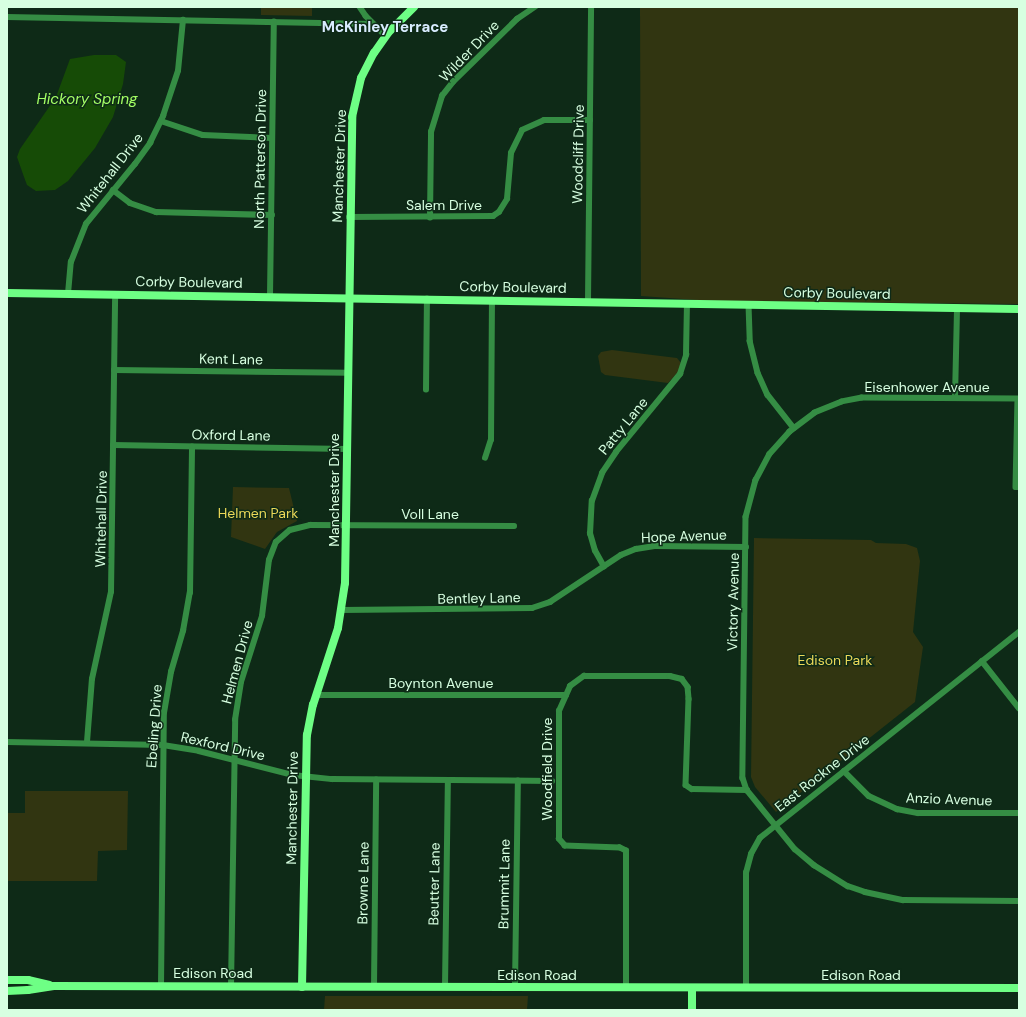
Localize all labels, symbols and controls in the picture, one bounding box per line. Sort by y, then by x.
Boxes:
street label: Wilder Drive [436,17,502,85]
district label: McKinley Terrace [322,19,448,37]
street label: North Patterson Drive [250,89,270,229]
water label: Hickory Spring [36,91,138,109]
street label: Woodcliff Drive [569,104,587,204]
street label: Manchester Drive [329,109,349,223]
street label: Whitehall Drive [74,130,146,216]
street label: Salem Drive [406,197,482,213]
street label: Corby Boulevard [135,273,243,291]
street label: Corby Boulevard [459,278,567,296]
street label: Corby Boulevard [783,284,891,302]
street label: Kent Lane [199,350,263,368]
street label: Eisenhower Avenue [864,379,990,395]
street label: Patty Lane [595,394,651,458]
street label: Oxford Lane [191,426,271,444]
street label: Manchester Drive [326,433,342,547]
street label: Whitehall Drive [92,470,110,568]
park label: Helmen Park [218,505,298,521]
street label: Voll Lane [401,506,459,522]
street label: Hope Avenue [641,526,727,546]
street label: Victory Avenue [724,553,742,651]
street label: Bentley Lane [437,589,521,607]
street label: Helmen Drive [218,618,256,706]
park label: Edison Park [798,652,872,668]
street label: Boynton Avenue [389,675,493,691]
street label: Ebeling Drive [143,684,165,768]
street label: Woodfield Drive [539,718,555,820]
street label: Rexford Drive [179,728,267,764]
street label: East Rockne Drive [771,731,873,815]
street label: Manchester Drive [283,751,301,865]
street label: Anzio Avenue [905,789,993,809]
street label: Brummit Lane [495,839,513,929]
street label: Browne Lane [354,841,372,925]
street label: Beutter Lane [425,842,443,926]
street label: Edison Road [173,965,253,981]
street label: Edison Road [497,967,577,983]
street label: Edison Road [821,967,901,983]

